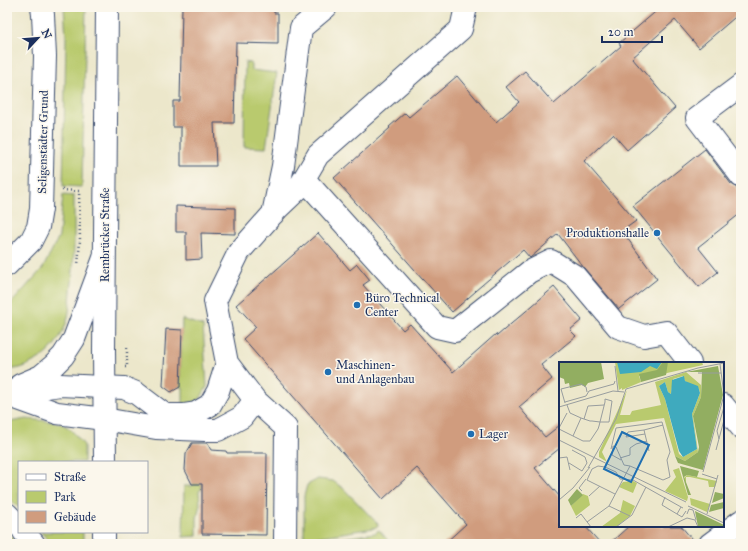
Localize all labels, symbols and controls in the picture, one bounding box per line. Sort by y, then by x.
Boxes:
north arrow [18,18,58,58]
scale bar [602,18,662,44]
text: 20 m [608,25,634,39]
text: N [39,27,55,41]
street label: Seligenstädter Grund [35,90,52,194]
street label: Rembrücker Straße [98,188,112,282]
place label: Produktionshalle [566,226,649,240]
marker: Produktionshalle [652,228,662,238]
place label: Büro Technical Center [365,291,440,319]
marker: Büro Technical Center [352,300,362,310]
place label: Maschinen- und Anlagenbau [336,358,415,387]
inset map [559,362,724,527]
marker: Maschinen- und Anlagenbau [323,367,333,377]
place label: Lager [479,427,509,442]
marker: Lager [466,429,476,439]
legend [18,461,148,533]
text: Straße [54,470,86,484]
text: Park [54,490,76,504]
text: Gebäude [54,510,96,524]

